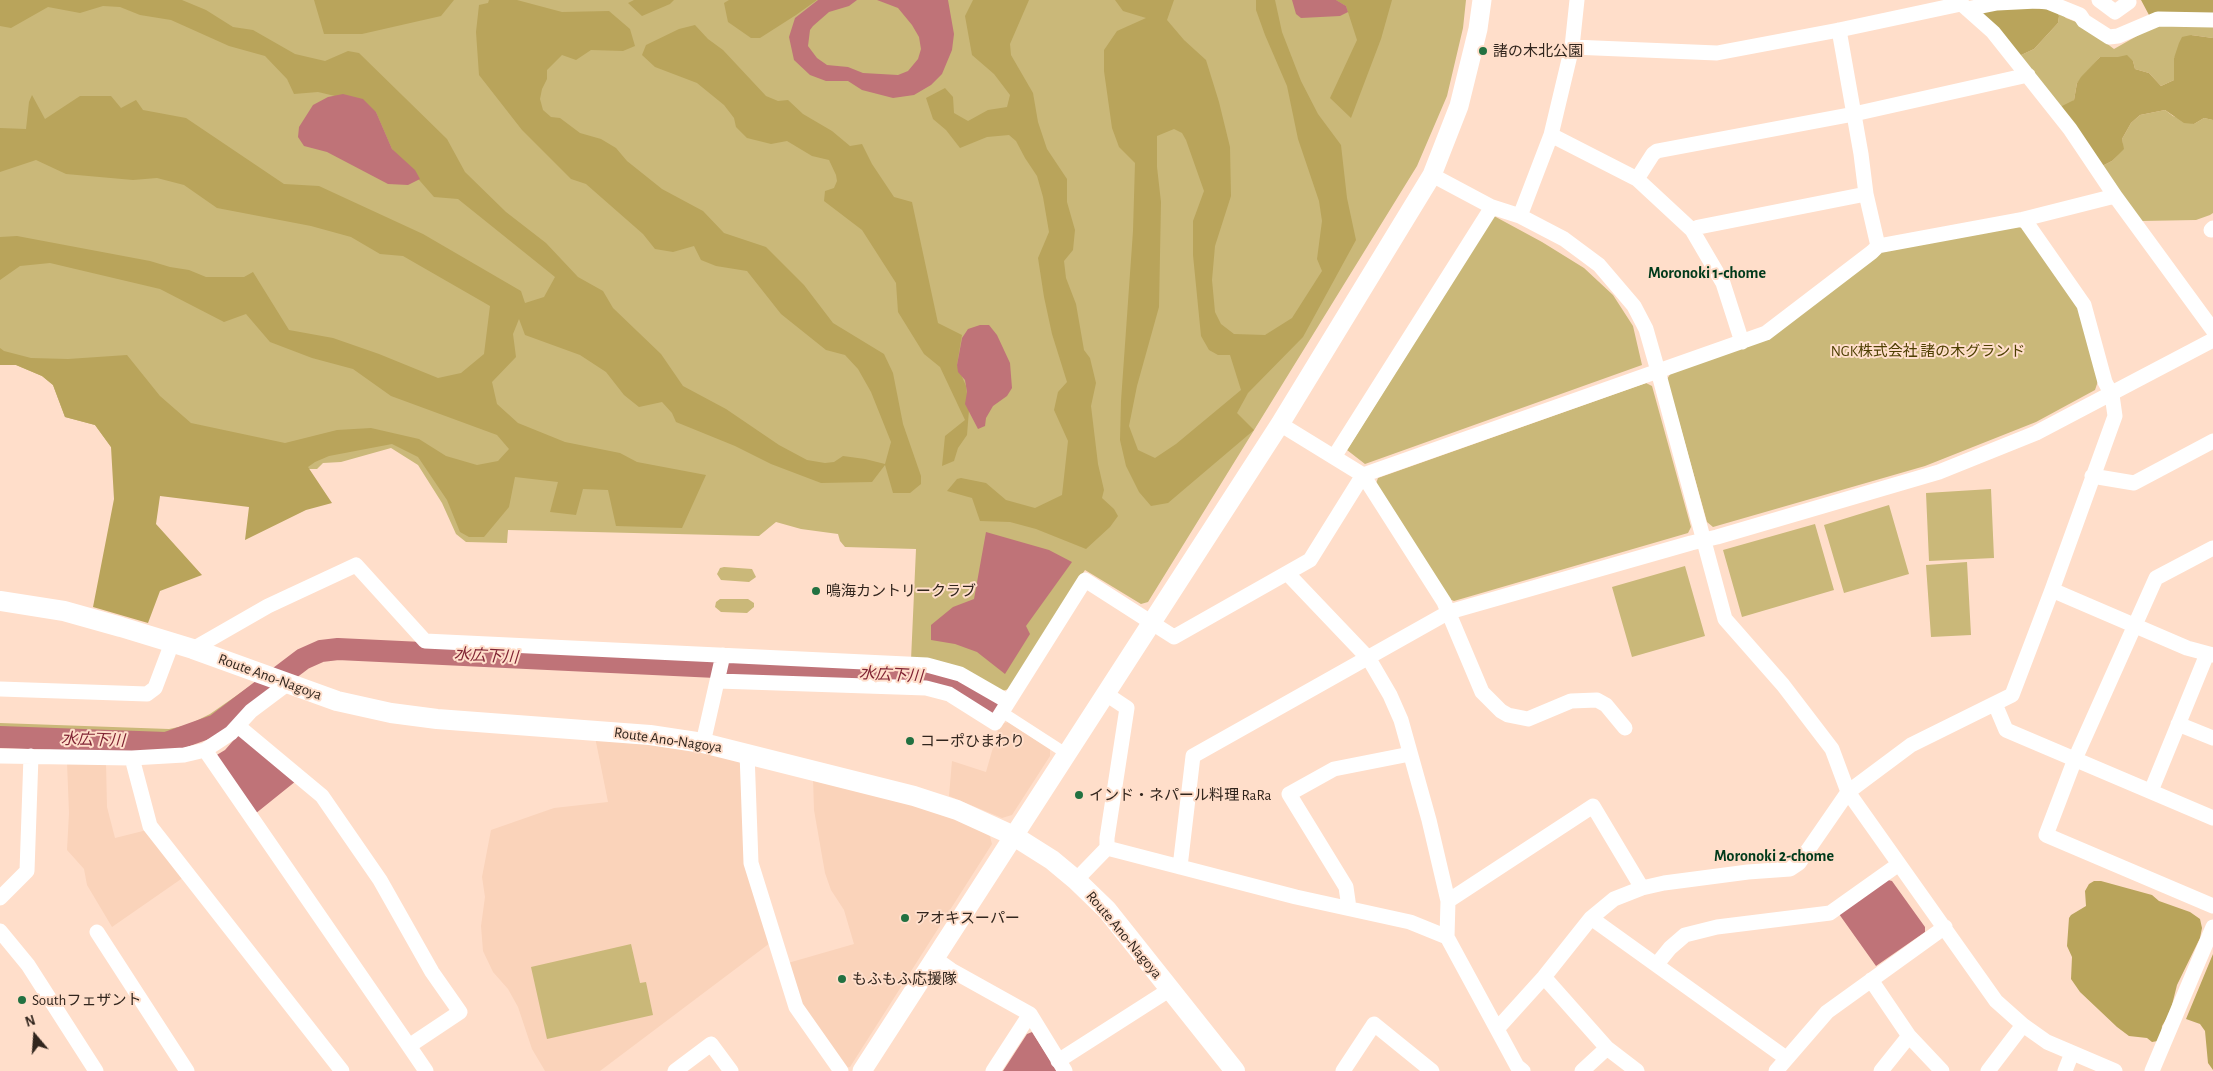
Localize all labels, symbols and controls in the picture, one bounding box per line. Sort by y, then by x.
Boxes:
place label: 諸の木北公園 [1493,42,1583,60]
marker: 諸の木北公園 [1477,45,1489,57]
district label: Moronoki 1-chome [1648,263,1766,283]
park label: NGK株式会社 諸の木グランド [1831,342,2025,360]
place label: 鳴海カントリークラブ [826,582,976,600]
marker: 鳴海カントリークラブ [810,585,822,597]
water label: 水広下川 [454,645,518,667]
street label: Route Ano-Nagoya [216,650,324,704]
water label: 水広下川 [859,664,923,686]
street label: Route Ano-Nagoya [613,724,723,756]
water label: 水広下川 [61,729,125,751]
place label: コーポひまわり [920,732,1025,750]
marker: コーポひまわり [904,735,916,747]
place label: インド・ネパール料理 RaRa [1089,786,1271,804]
marker: インド・ネパール料理 RaRa [1073,789,1085,801]
district label: Moronoki 2-chome [1714,846,1834,866]
street label: Route Ano-Nagoya [1082,887,1166,983]
place label: アオキスーパー [915,909,1020,927]
marker: アオキスーパー [899,912,911,924]
place label: もふもふ応援隊 [852,970,957,988]
marker: もふもふ応援隊 [836,973,848,985]
place label: Southフェザント [32,991,141,1009]
marker: Southフェザント [16,994,28,1006]
north arrow [10,1011,60,1061]
text: N [24,1014,37,1030]

